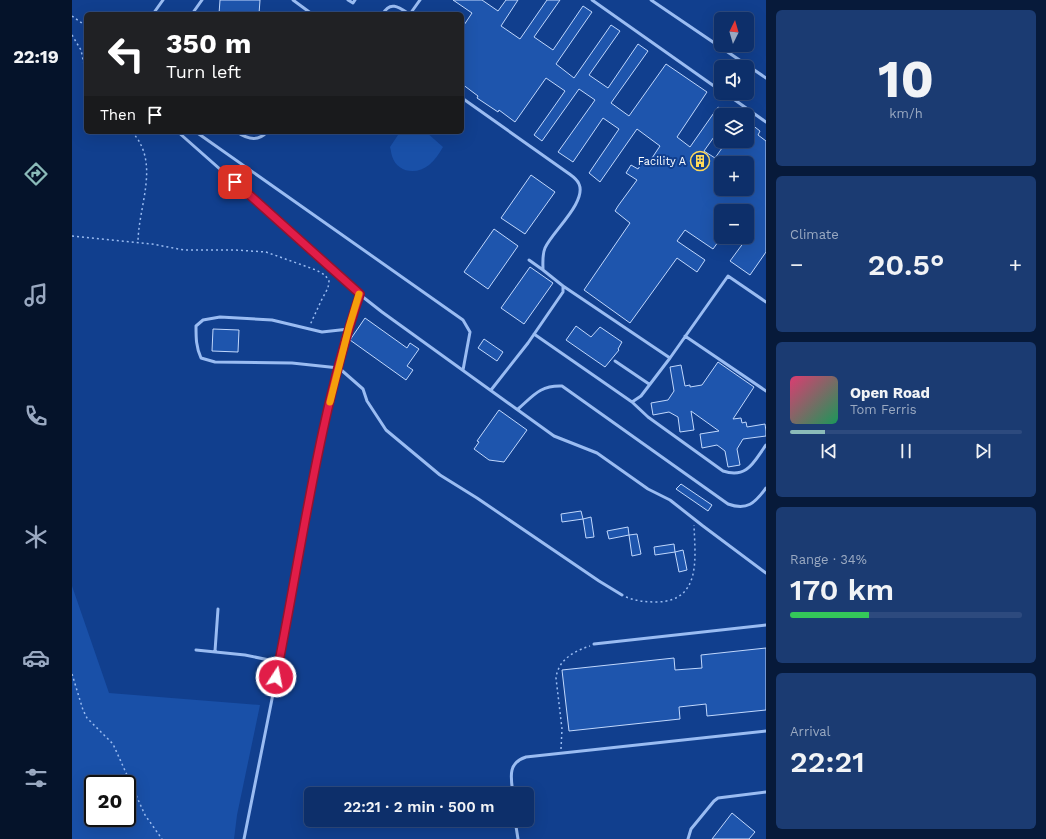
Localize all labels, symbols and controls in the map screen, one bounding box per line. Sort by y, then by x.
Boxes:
north arrow [714,12,754,52]
map controls [714,12,754,244]
text: 350 m [166,27,251,60]
icon: left [100,28,152,80]
text: 22:19 [13,46,59,67]
text: 10 [878,49,934,110]
button: sound [714,60,754,100]
text: Turn left [166,61,241,82]
icon: arrive [144,104,166,126]
text: Then [100,106,136,124]
text: km/h [889,106,923,121]
button: layers [714,108,754,148]
building icon: Facility A [689,150,711,172]
place label: Facility A [638,155,686,168]
button: + [714,156,754,196]
icon: directions [22,160,50,188]
pin [218,165,252,199]
icon: arrive [224,171,246,193]
button: − [714,204,754,244]
text: Climate [790,227,839,242]
text: 20.5° [868,247,944,282]
text: − [790,252,803,277]
text: + [1009,252,1022,277]
icon: music [22,281,50,309]
text: Open Road [850,384,930,402]
icon: phone [22,402,50,430]
text: Tom Ferris [850,402,917,417]
icon: previous [818,440,840,462]
icon: pause [895,440,917,462]
icon: next [972,440,994,462]
icon: climate [22,523,50,551]
text: Range · 34% [790,552,867,567]
text: 170 km [790,572,894,607]
icon: car [22,644,50,672]
position arrow [255,656,297,698]
text: Arrival [790,724,831,739]
text: 22:21 [790,744,865,779]
icon: filters [22,764,50,792]
speed limit sign: 20 [84,775,136,827]
text: 22:21 · 2 min · 500 m [343,798,495,816]

